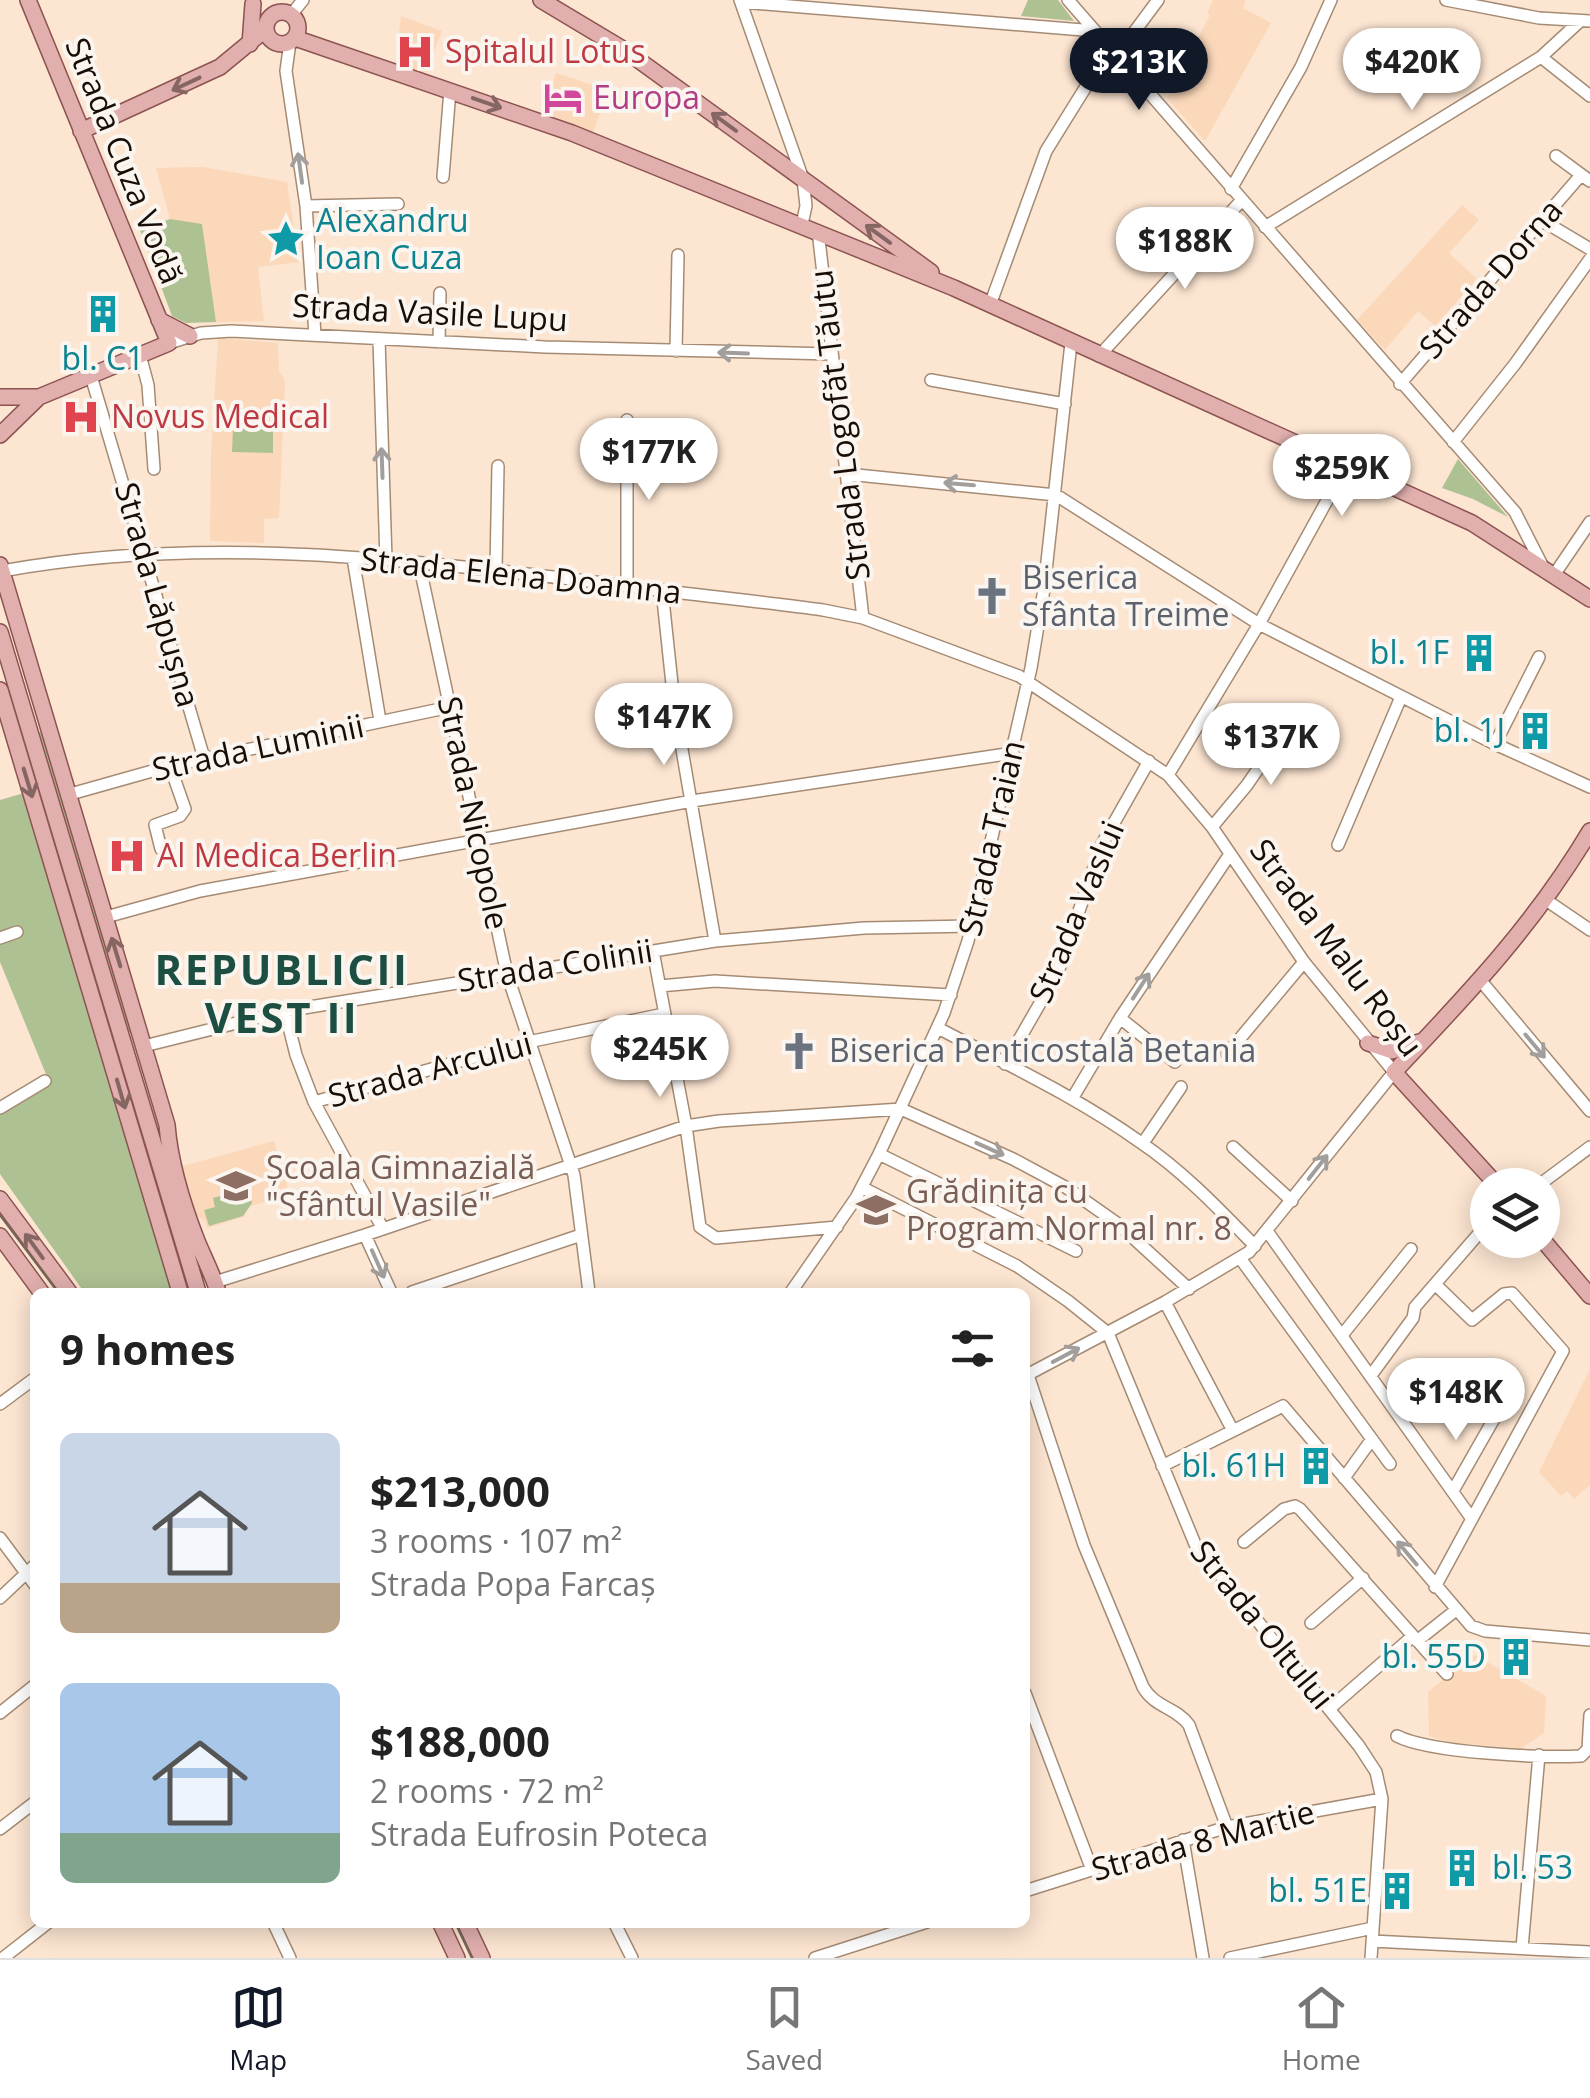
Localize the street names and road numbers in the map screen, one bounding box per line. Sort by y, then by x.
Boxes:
street label: Strada Cuza Vodă [56,31,194,290]
street label: Strada Dorna [1409,189,1571,367]
street label: Strada Logofăt Tăutu [798,268,879,583]
street label: Strada Vasile Lupu [291,283,569,340]
street label: Strada Lăpușna [106,477,211,712]
street label: Strada Elena Doamna [359,536,684,613]
street label: Strada Nicopole [429,692,520,933]
street label: Strada Luminii [148,703,367,790]
street label: Strada Traian [947,736,1034,940]
street label: Strada Vaslui [1018,814,1133,1009]
street label: Strada Malu Roșu [1241,830,1433,1065]
street label: Strada Colinii [454,928,655,1001]
street label: Strada Arcului [323,1021,536,1116]
street label: Strada Oltului [1182,1531,1344,1717]
street label: Strada 8 Martie [1086,1789,1319,1890]

